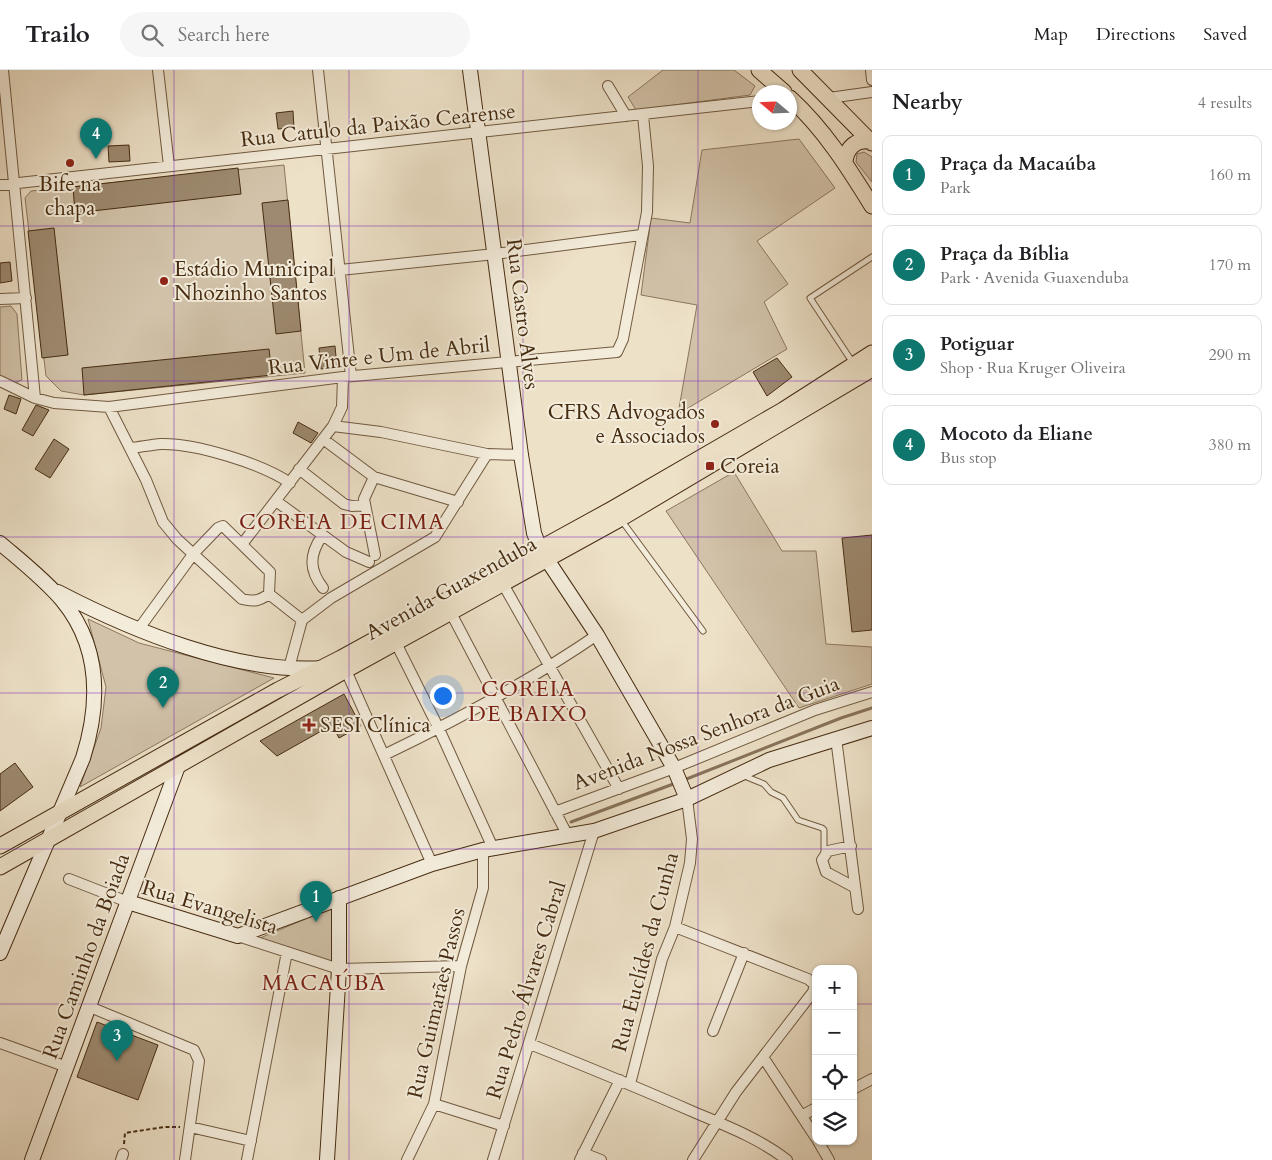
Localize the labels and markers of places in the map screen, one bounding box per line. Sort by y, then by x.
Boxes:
pin: 4 [80,118,112,159]
marker: Bife na chapa [64,157,76,169]
place label: Bife na chapa [39,170,101,223]
place label: Estádio Municipal Nhozinho Santos [174,255,334,308]
marker: Estádio Municipal Nhozinho Santos [158,275,170,287]
place label: CFRS Advogados e Associados [548,398,705,451]
marker: CFRS Advogados e Associados [709,418,721,430]
place label: Coreia [720,452,780,481]
marker: Coreia [704,460,716,472]
pin: 2 [147,667,179,708]
place label: SESI Clínica [320,711,431,740]
marker: SESI Clínica [302,718,316,732]
pin: 1 [300,881,332,922]
pin: 3 [101,1020,133,1061]

